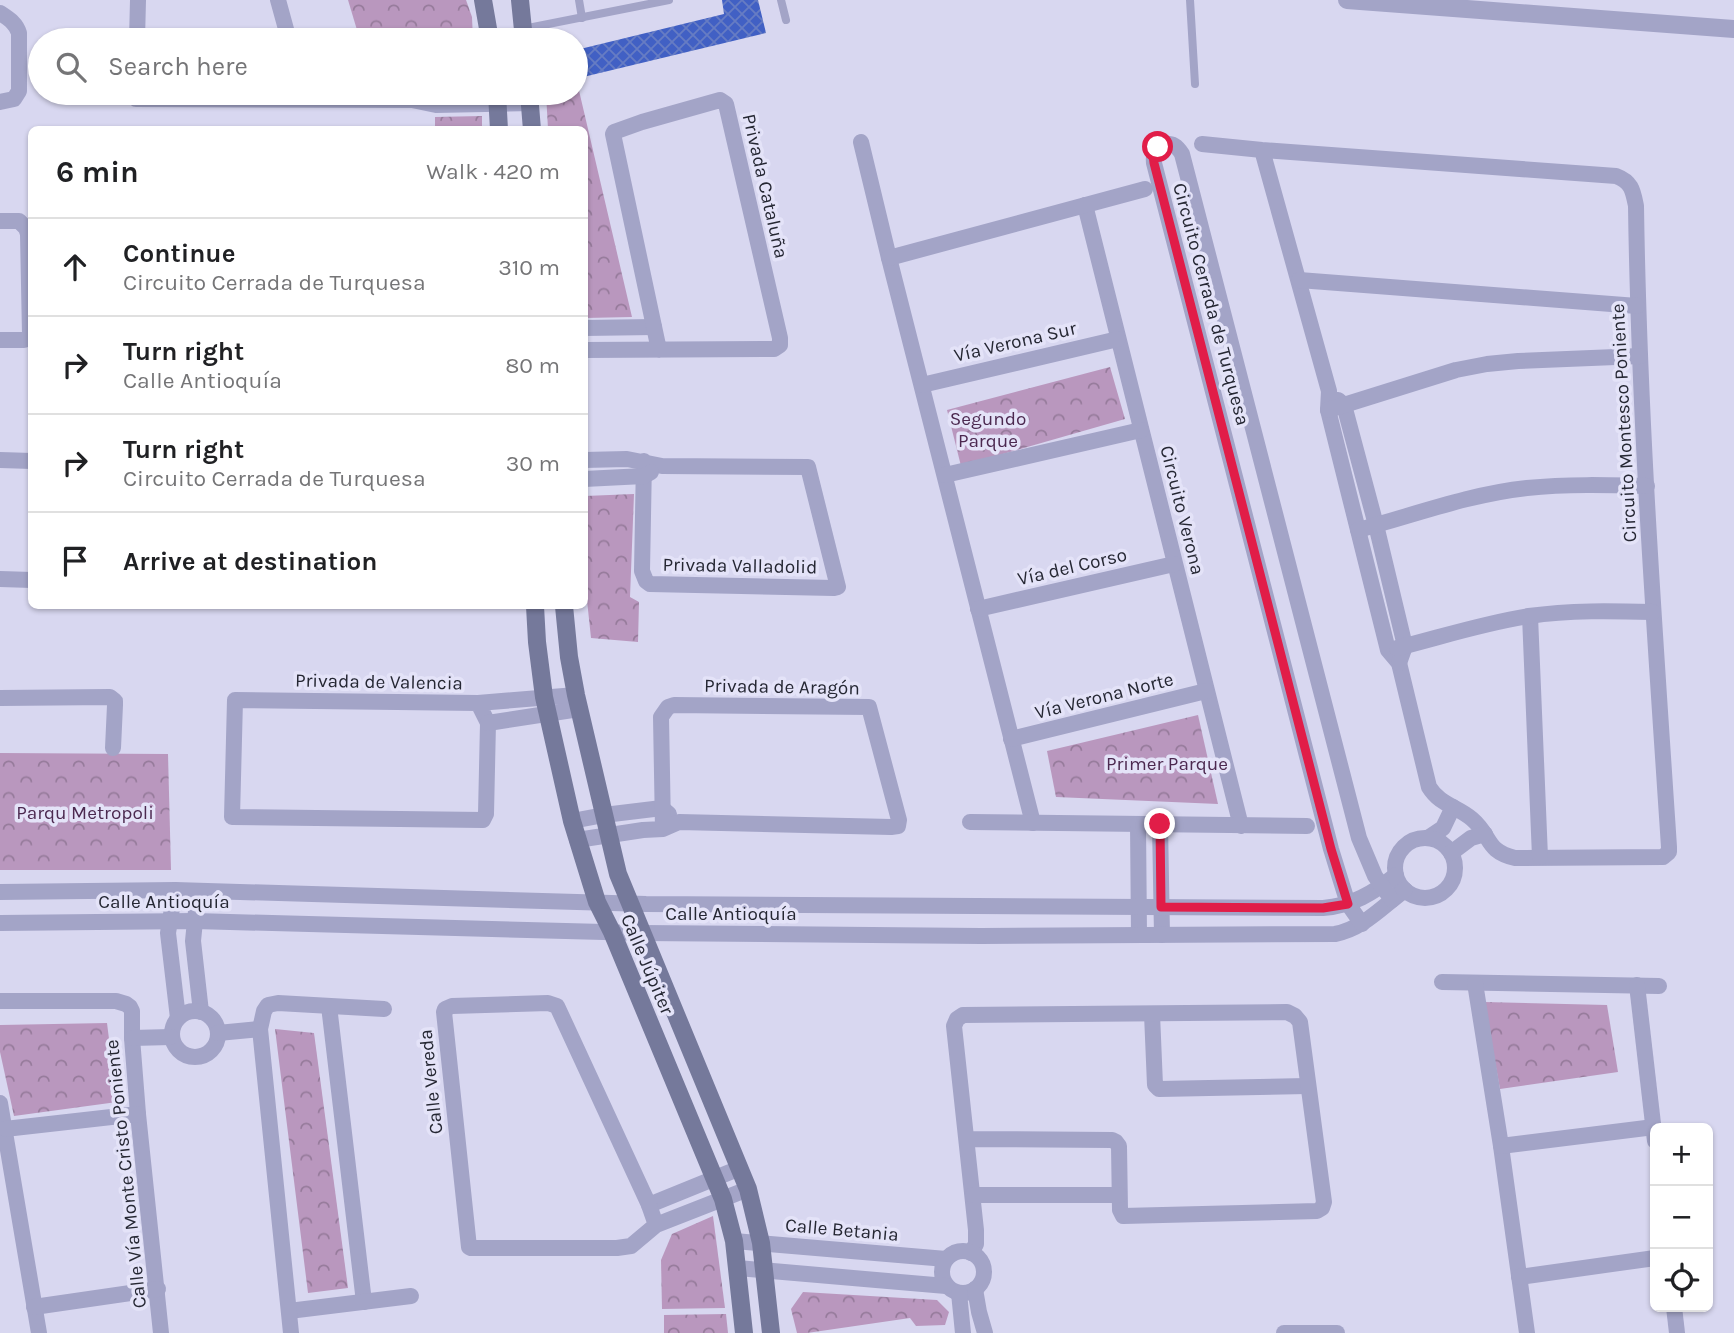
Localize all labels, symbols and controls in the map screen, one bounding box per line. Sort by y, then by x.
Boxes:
search box [28,28,588,105]
icon: search [52,48,90,86]
text: Search here [108,51,248,82]
street label: Privada Cataluña [738,112,792,261]
route start [1142,131,1173,162]
text: 6 min [56,154,139,190]
text: Walk · 420 m [426,158,560,185]
street label: Circuito Cerrada de Turquesa [1168,181,1254,428]
text: Continue [123,238,235,269]
icon: ahead [56,248,94,286]
text: 310 m [498,254,560,281]
text: Circuito Cerrada de Turquesa [123,269,426,296]
street label: Circuito Montesco Poniente [1607,303,1641,543]
street label: Vía Verona Sur [952,317,1079,367]
text: Turn right [123,336,244,367]
icon: right [56,346,94,384]
text: 80 m [505,352,560,379]
text: Calle Antioquía [123,367,282,394]
park label: Segundo Parque [950,408,1026,452]
text: Turn right [123,434,244,465]
street label: Circuito Verona [1155,443,1209,577]
icon: right [56,444,94,482]
text: 30 m [506,450,560,477]
text: Circuito Cerrada de Turquesa [123,465,426,492]
icon: arrive [56,542,94,580]
street label: Vía del Corso [1015,544,1129,590]
text: Arrive at destination [123,546,377,577]
street label: Privada Valladolid [662,554,818,578]
street label: Vía Verona Norte [1033,668,1176,724]
street label: Privada de Valencia [295,670,463,694]
street label: Privada de Aragón [704,675,860,699]
park label: Primer Parque [1106,753,1228,775]
park label: Parqu Metropoli [16,802,154,824]
route end [1144,808,1175,839]
street label: Calle Antioquía [98,891,230,913]
street label: Calle Antioquía [665,903,797,925]
street label: Calle Júpiter [616,911,678,1018]
street label: Calle Vereda [415,1028,447,1135]
street label: Calle Vía Monte Cristo Poniente [101,1038,151,1309]
map controls [1650,1123,1713,1312]
button: + [1650,1123,1713,1186]
button: − [1650,1186,1713,1249]
street label: Calle Betania [784,1214,900,1246]
button: locate [1650,1249,1713,1312]

